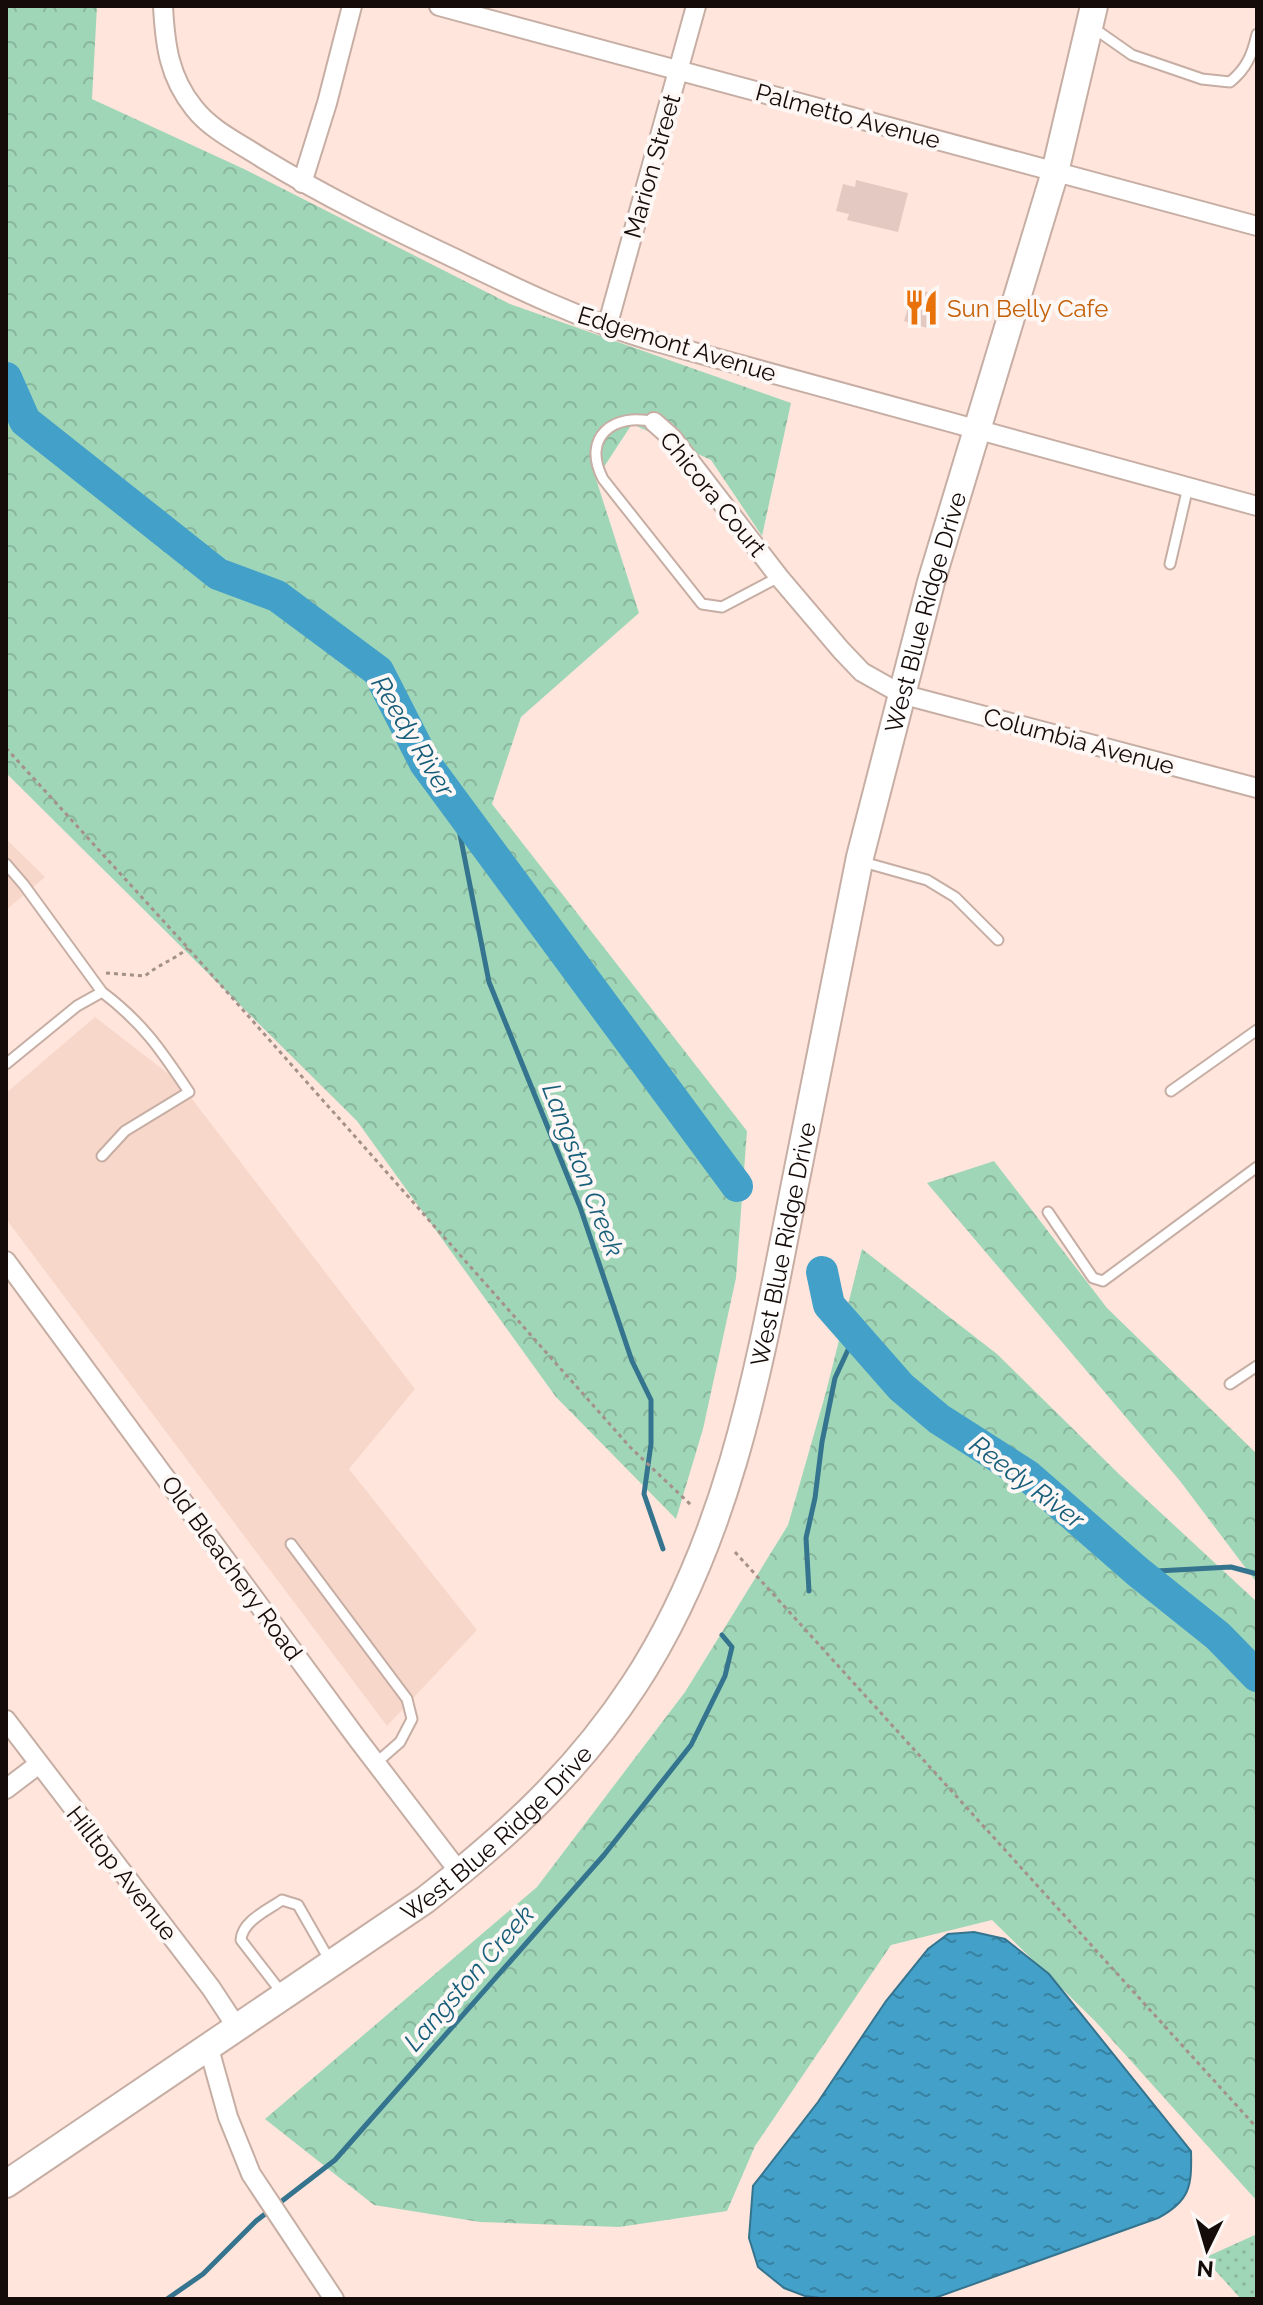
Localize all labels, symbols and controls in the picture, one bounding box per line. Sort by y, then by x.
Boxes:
street label: Palmetto Avenue [752,77,944,155]
street label: Marion Street [618,91,686,241]
restaurant icon: Sun Belly Cafe [902,289,940,327]
place label: Sun Belly Cafe [947,294,1108,323]
street label: Edgemont Avenue [574,300,780,388]
street label: Chicora Court [654,426,772,562]
street label: West Blue Ridge Drive [878,488,972,736]
water label: Reedy River [365,670,461,803]
street label: Columbia Avenue [980,702,1178,780]
water label: Langston Creek [536,1079,630,1261]
street label: West Blue Ridge Drive [744,1119,821,1369]
water label: Reedy River [964,1429,1091,1535]
street label: Old Bleachery Road [155,1470,309,1666]
street label: West Blue Ridge Drive [395,1739,598,1927]
street label: Hilltop Avenue [61,1800,183,1946]
water label: Langston Creek [398,1899,540,2057]
north arrow [1167,2209,1247,2289]
text: N [1196,2255,1215,2283]

